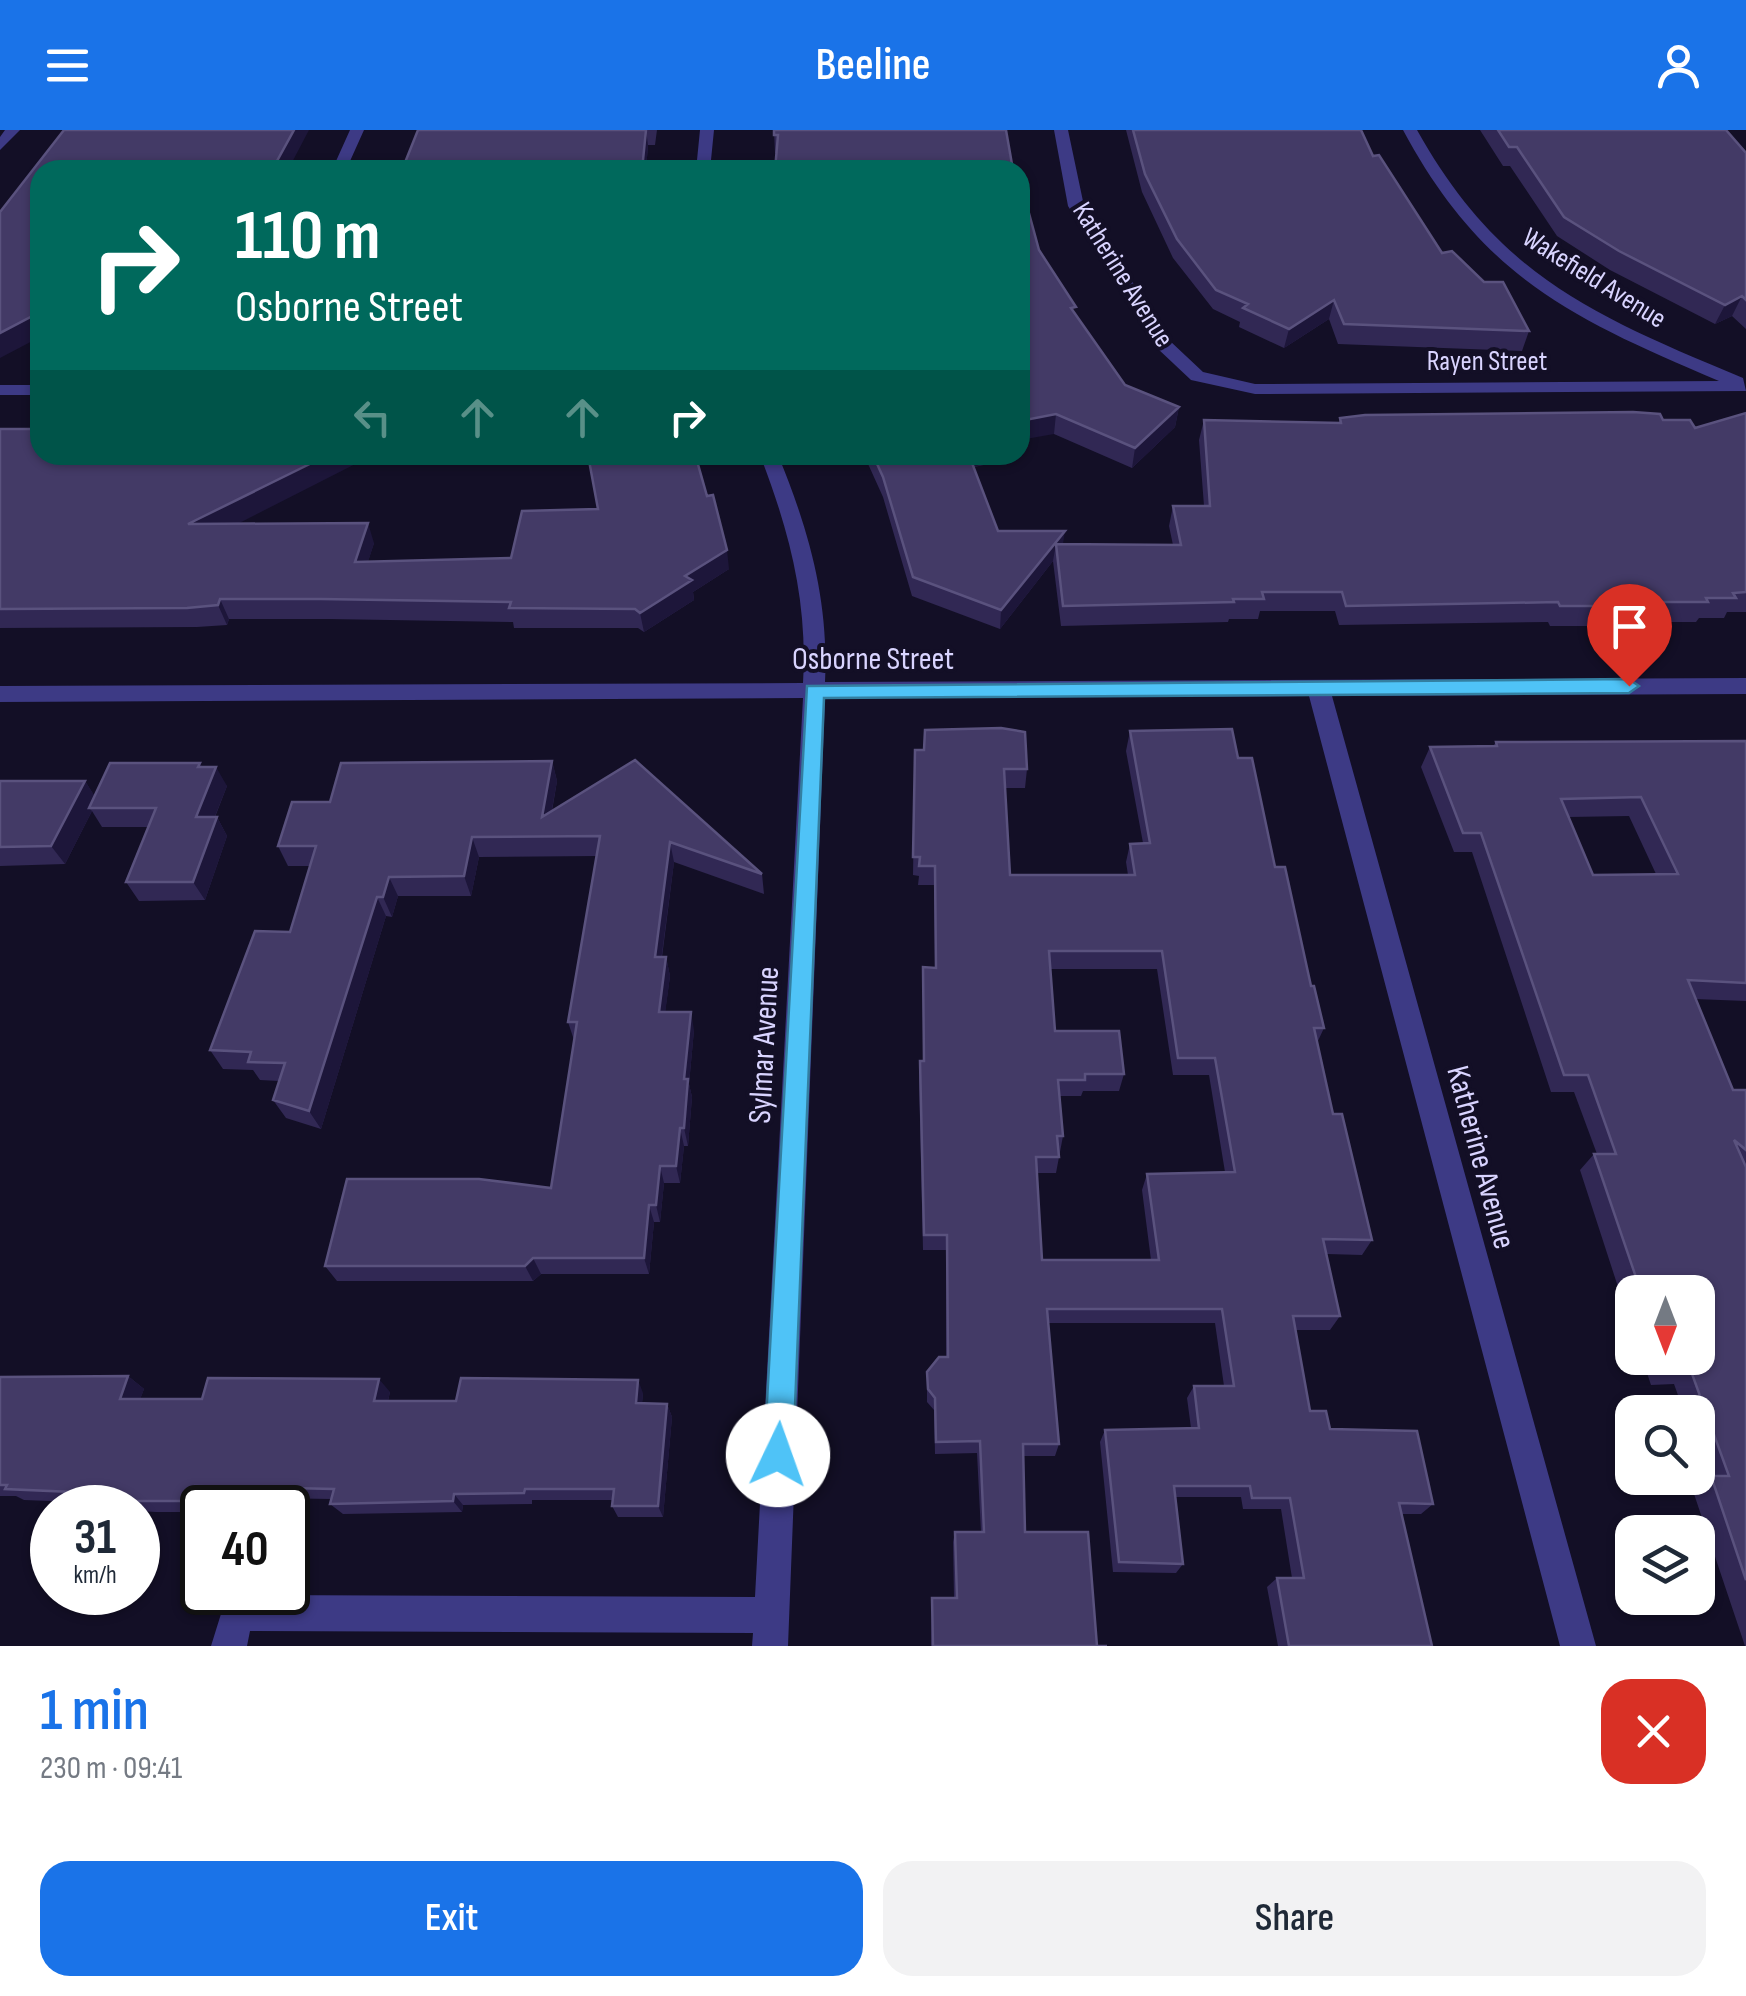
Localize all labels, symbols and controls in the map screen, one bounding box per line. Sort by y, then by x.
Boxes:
icon: menu [40,38,95,93]
text: Beeline [815,38,931,93]
icon: person [1651,38,1706,93]
text: 110 m [235,195,381,279]
street label: Katherine Avenue [1065,196,1180,353]
icon: right [70,200,200,330]
street label: Wakefield Avenue [1516,221,1672,335]
text: Osborne Street [235,280,463,335]
street label: Rayen Street [1427,345,1547,378]
icon: left [345,390,400,445]
icon: ahead [450,390,505,445]
icon: ahead [555,390,610,445]
icon: right [660,390,715,445]
pin [1587,584,1672,687]
icon: arrive [1602,599,1657,654]
street label: Osborne Street [792,640,954,679]
street label: Sylmar Avenue [741,966,788,1125]
street label: Katherine Avenue [1437,1062,1524,1253]
north arrow [1615,1275,1715,1375]
map controls [1615,1275,1715,1615]
button: search [1615,1395,1715,1495]
position arrow [726,1403,830,1507]
speed limit sign: 40 [180,1485,310,1615]
text: 31 [74,1508,116,1568]
button: layers [1615,1515,1715,1615]
text: km/h [73,1560,117,1591]
text: 1 min [40,1675,149,1747]
button: close [1601,1679,1706,1784]
text: 230 m · 09:41 [40,1749,182,1788]
button: Exit [40,1861,863,1976]
button: Share [883,1861,1706,1976]

